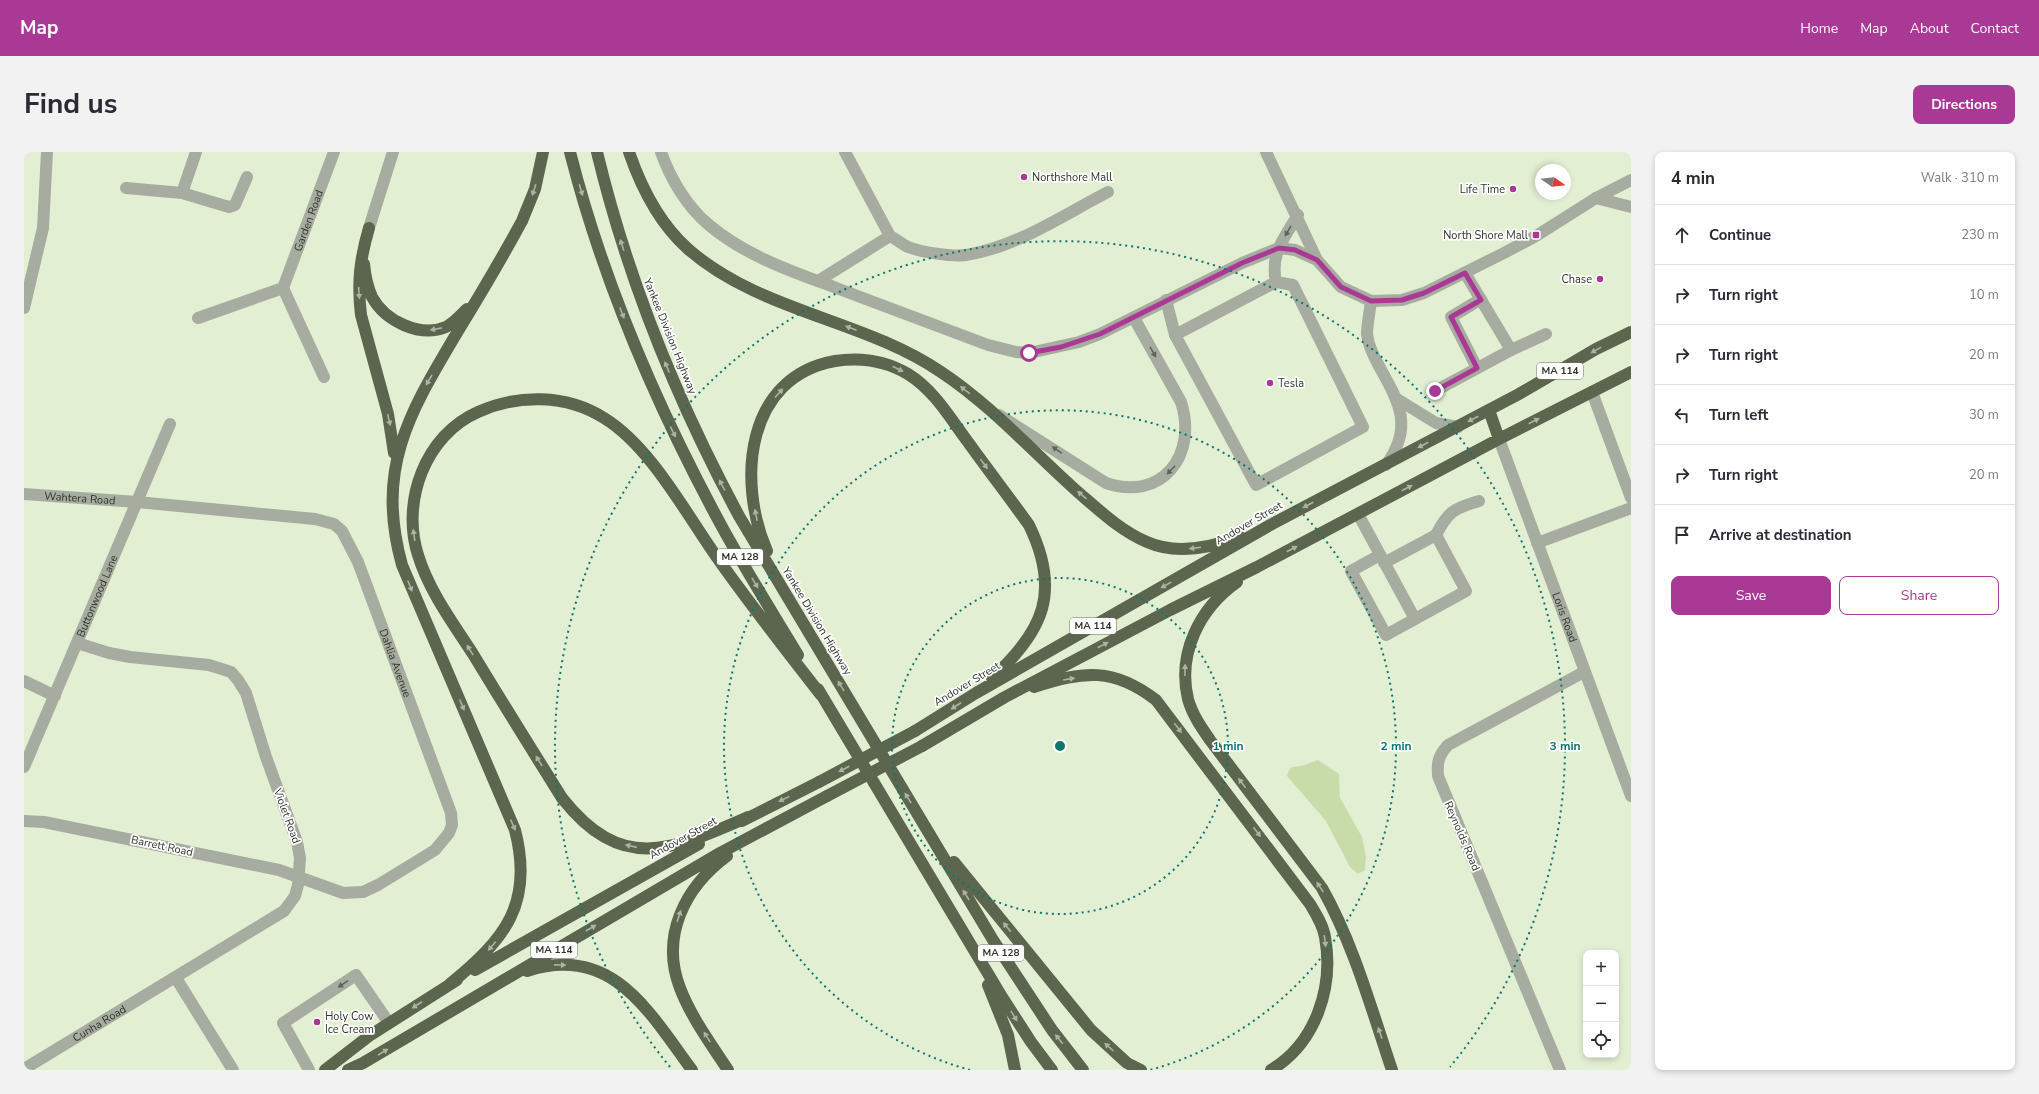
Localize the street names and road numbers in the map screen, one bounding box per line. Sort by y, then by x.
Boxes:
street label: Garden Road [290,188,327,254]
street label: Yankee Division Highway [639,275,700,397]
road number: MA 114 [1537,363,1583,379]
street label: Wahtera Road [44,488,116,508]
street label: Andover Street [1213,498,1285,548]
road number: MA 128 [717,549,763,565]
street label: Buttonwood Lane [73,552,121,639]
street label: Yankee Division Highway [778,563,855,678]
street label: Loris Road [1549,590,1581,644]
road number: MA 114 [1070,618,1116,634]
street label: Dahlia Avenue [376,627,415,700]
street label: Andover Street [931,658,1003,710]
street label: Violet Road [270,785,304,846]
street label: Reynolds Road [1441,799,1483,873]
street label: Andover Street [647,813,720,863]
street label: Barrett Road [130,832,194,860]
road number: MA 114 [531,942,577,958]
road number: MA 128 [978,945,1024,961]
street label: Cunha Road [70,1001,129,1045]

